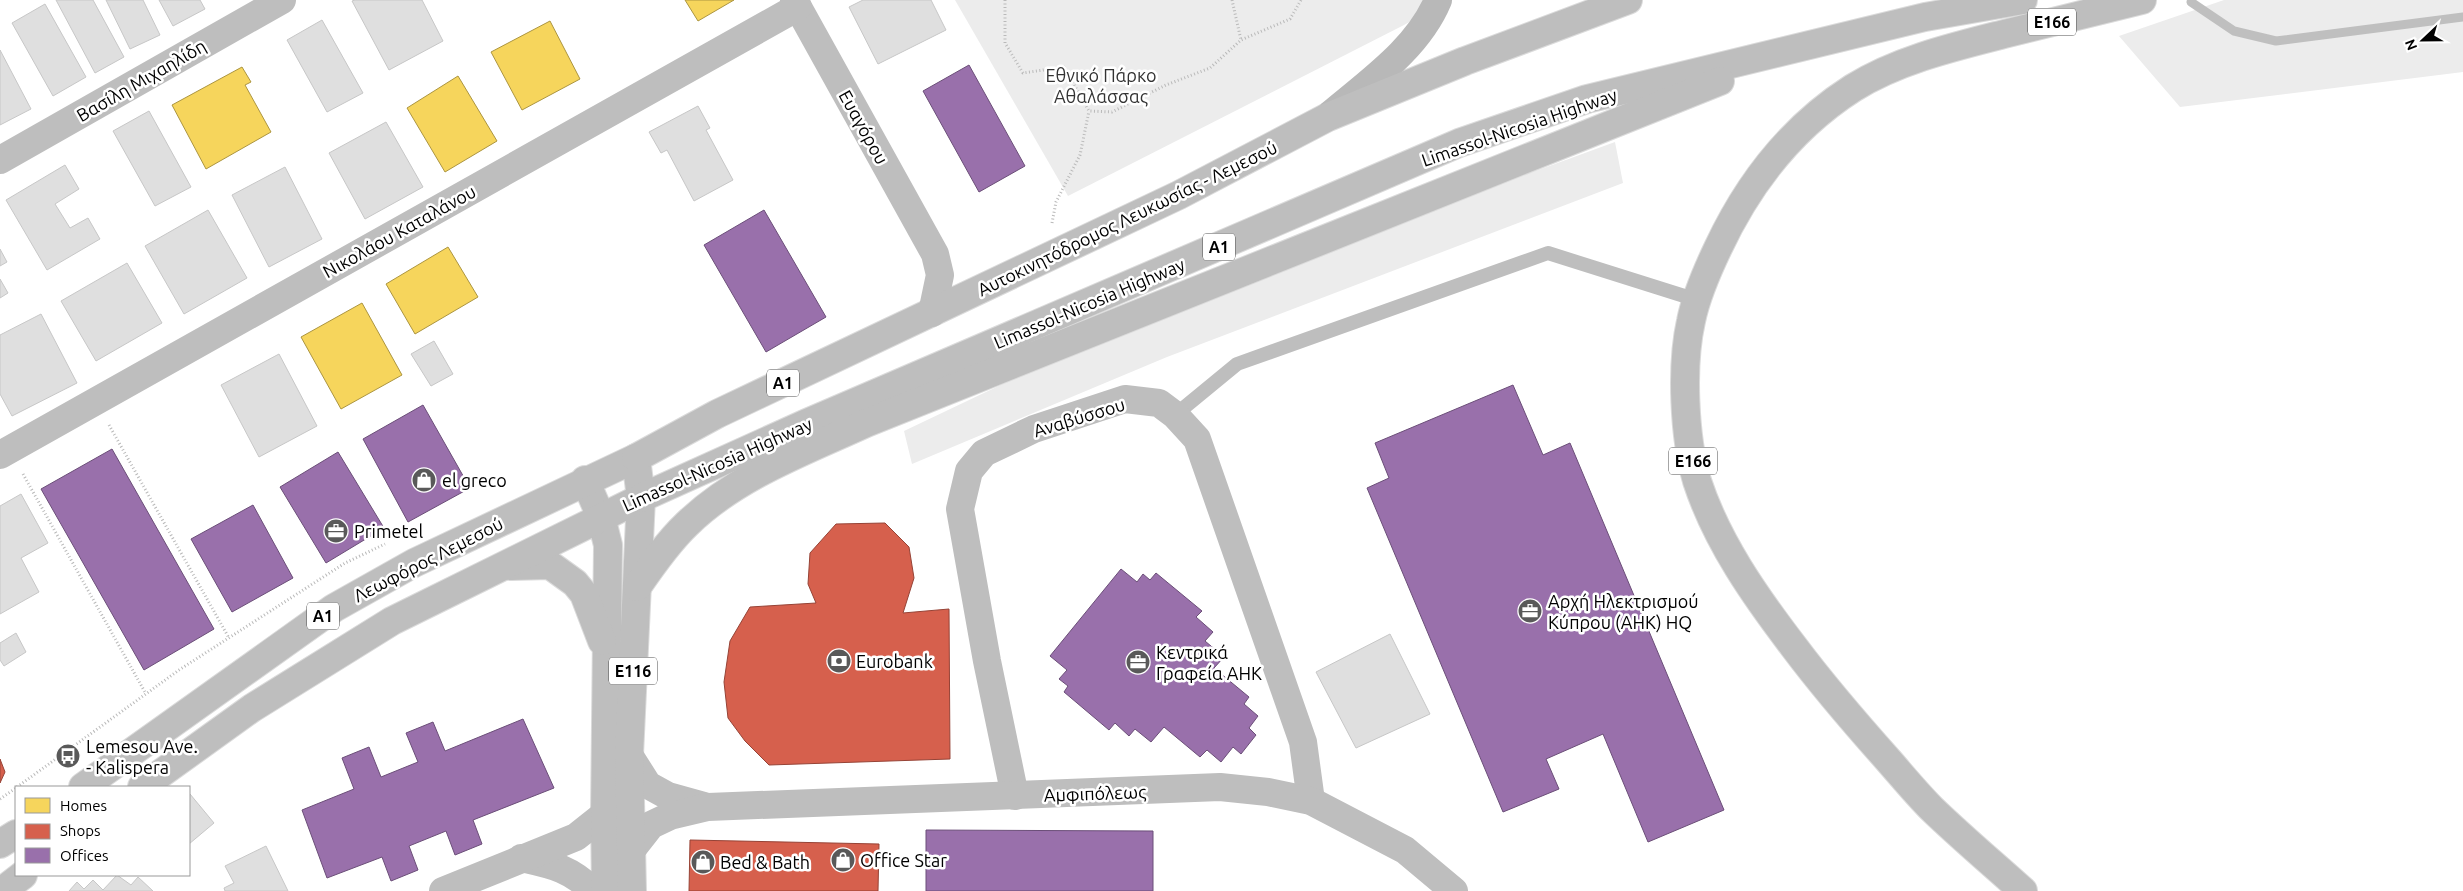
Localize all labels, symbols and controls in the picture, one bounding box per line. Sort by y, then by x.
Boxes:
road number: E166 [2028,8,2076,36]
north arrow [2398,15,2448,65]
street label: Βασίλη Μιχαηλίδη [73,35,209,125]
text: N [2402,37,2420,53]
park label: Εθνικό Πάρκο Αθαλάσσας [1046,65,1156,107]
street label: Limassol-Nicosia Highway [1419,84,1620,170]
street label: Ευαγόρου [835,86,893,168]
street label: Αυτοκινητόδρομος Λευκωσίας - Λεμεσού [974,137,1280,300]
street label: Νικολάου Καταλάνου [319,181,479,281]
road number: A1 [1203,233,1235,260]
street label: Limassol-Nicosia Highway [991,254,1188,352]
road number: A1 [767,369,799,396]
street label: Αναβύσσου [1031,394,1127,440]
street label: Limassol-Nicosia Highway [619,413,815,515]
road number: E166 [1669,448,1717,474]
shop icon: el greco [411,467,437,493]
place label: el greco [442,470,507,490]
street label: Λεωφόρος Λεμεσού [350,513,506,606]
office icon: Primetel [323,518,349,544]
place label: Primetel [354,521,423,541]
place label: Αρχή Ηλεκτρισμού Κύπρου (ΑΗΚ) HQ [1548,591,1699,633]
office icon: Αρχή Ηλεκτρισμού Κύπρου (ΑΗΚ) HQ [1517,598,1543,624]
road number: A1 [307,602,339,630]
place label: Κεντρικά Γραφεία ΑΗΚ [1156,642,1262,683]
bank icon: Eurobank [826,648,852,674]
office icon: Κεντρικά Γραφεία ΑΗΚ [1125,649,1151,675]
place label: Eurobank [856,651,933,671]
road number: E116 [609,658,657,684]
place label: Lemesou Ave. - Kalispera [86,736,198,777]
bus stop icon: Lemesou Ave. - Kalispera [55,743,81,769]
street label: Αμφιπόλεως [1043,781,1147,806]
legend [15,786,190,876]
text: Homes [60,797,107,814]
text: Shops [60,822,101,839]
text: Offices [60,847,108,864]
shop icon: Office Star [830,847,856,873]
shop icon: Bed & Bath [690,849,716,875]
place label: Office Star [860,850,947,870]
place label: Bed & Bath [720,852,810,872]

